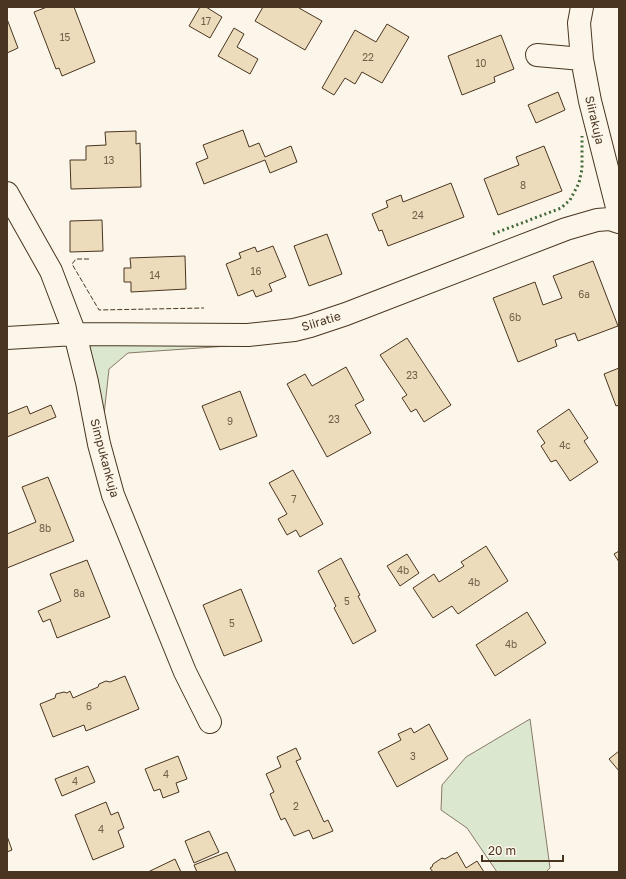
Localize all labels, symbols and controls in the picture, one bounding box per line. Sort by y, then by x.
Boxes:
house number: 17 [201,15,211,27]
house number: 15 [60,31,71,43]
house number: 22 [362,51,374,63]
house number: 10 [475,57,487,69]
street label: Siirakuja [582,94,608,146]
house number: 13 [104,154,114,166]
house number: 8 [520,179,526,191]
house number: 24 [412,209,424,221]
house number: 16 [251,265,261,277]
house number: 14 [150,269,160,281]
house number: 6a [578,288,590,300]
street label: Siiratie [300,308,343,334]
house number: 6b [509,311,521,323]
house number: 23 [406,369,418,381]
house number: 23 [328,413,340,425]
house number: 9 [227,415,233,427]
street label: Simpukankuja [87,417,123,499]
house number: 4c [559,439,571,451]
house number: 7 [291,493,297,505]
house number: 8b [39,522,51,534]
house number: 4b [397,564,409,576]
house number: 4b [468,576,480,588]
house number: 8a [73,587,85,599]
house number: 5 [344,595,350,607]
house number: 5 [229,617,235,629]
house number: 4b [505,638,517,650]
house number: 6 [86,700,92,712]
house number: 3 [410,750,416,762]
house number: 4 [163,768,169,780]
house number: 4 [72,775,78,787]
house number: 2 [293,800,299,812]
house number: 4 [98,823,104,835]
scale bar [482,837,563,863]
text: 20 m [488,843,516,858]

